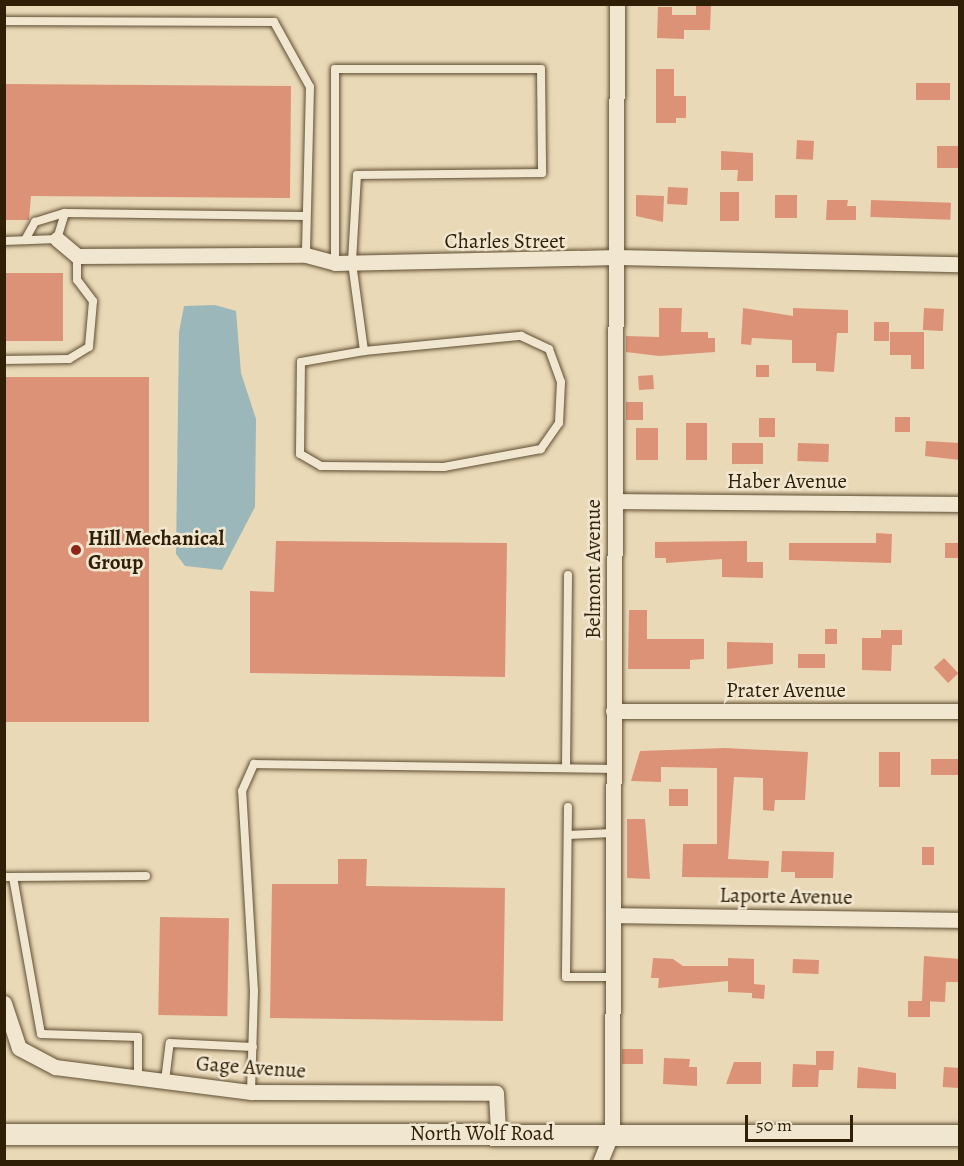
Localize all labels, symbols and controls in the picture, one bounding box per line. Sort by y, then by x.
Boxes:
street label: Charles Street [445,228,565,254]
street label: Haber Avenue [727,468,847,494]
street label: Belmont Avenue [580,499,606,639]
place label: Hill Mechanical Group [88,525,224,575]
marker: Hill Mechanical Group [69,543,83,557]
street label: Prater Avenue [726,677,846,703]
street label: Laporte Avenue [719,882,853,910]
street label: Gage Avenue [195,1051,307,1083]
scale bar [748,1103,856,1141]
text: 50 m [756,1113,792,1137]
street label: North Wolf Road [410,1120,554,1146]

